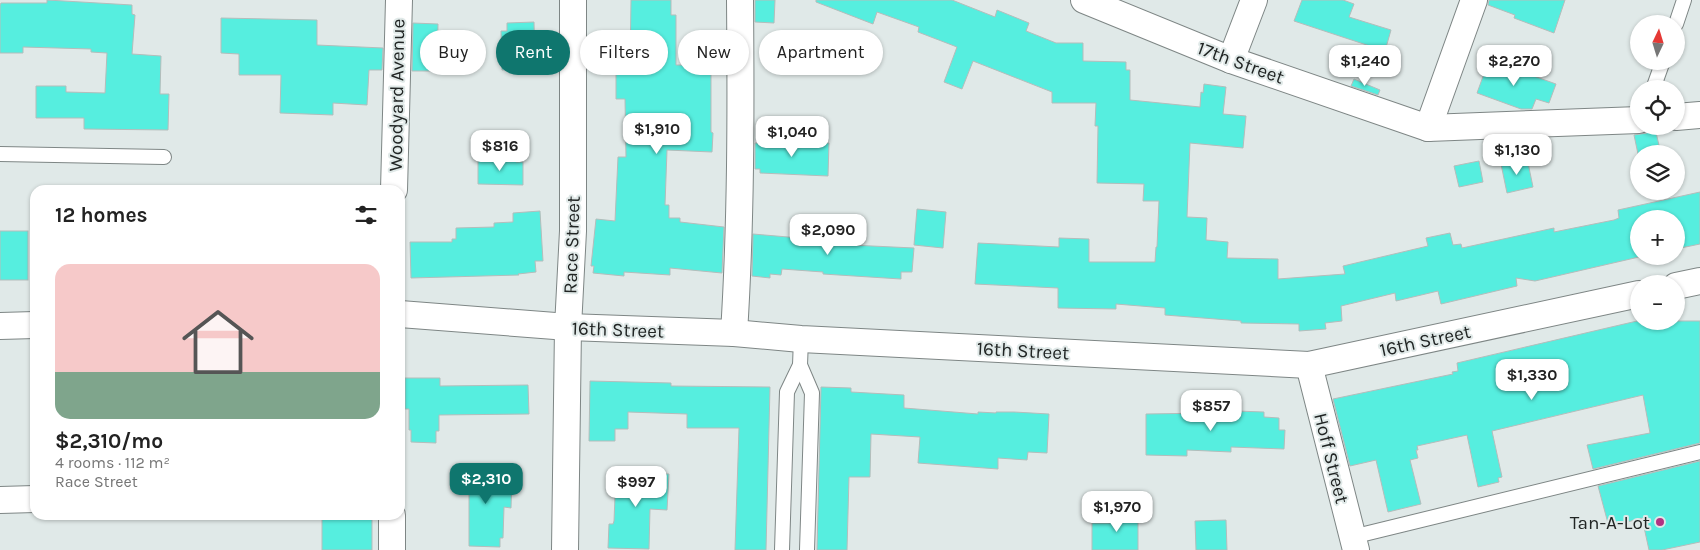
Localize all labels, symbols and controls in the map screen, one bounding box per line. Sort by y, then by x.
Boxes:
north arrow [1630,15,1685,70]
map controls [1630,15,1685,330]
street label: Woodyard Avenue [385,18,409,172]
chip: Buy [420,30,486,75]
chip: Rent [496,30,570,75]
chip: Filters [580,30,668,75]
chip: New [678,30,749,75]
chip: Apartment [759,30,883,75]
street label: 17th Street [1194,37,1287,89]
pin: $1,240 [1324,44,1406,87]
pin: $2,270 [1473,44,1555,87]
text: $1,240 [1340,51,1390,70]
text: $2,270 [1488,51,1540,70]
button: locate [1630,80,1685,135]
pin: $1,910 [616,112,698,155]
pin: $1,040 [751,116,833,158]
text: $1,910 [634,119,680,138]
text: $1,040 [767,122,817,141]
pin: $816 [470,130,530,172]
pin: $1,130 [1476,134,1558,176]
text: $816 [482,136,518,155]
text: $1,130 [1494,140,1540,159]
button: layers [1630,145,1685,200]
street label: Race Street [559,196,585,295]
icon: filters [352,201,380,229]
text: 12 homes [55,203,148,227]
button: + [1630,210,1685,265]
pin: $2,090 [787,214,869,256]
text: $2,090 [801,220,855,239]
button: − [1630,275,1685,330]
icon: home [173,297,263,387]
street label: 16th Street [571,317,665,343]
street label: 16th Street [1378,321,1473,361]
street label: 16th Street [976,338,1070,364]
pin: $1,330 [1491,358,1573,401]
text: $1,330 [1507,365,1557,384]
pin: $857 [1181,390,1241,432]
text: $857 [1192,396,1230,415]
street label: Hoff Street [1309,411,1353,506]
text: $2,310/mo [55,429,163,453]
text: 4 rooms · 112 m² [55,453,170,472]
pin: $2,310 [445,462,527,505]
pin: $997 [606,466,666,508]
text: $2,310 [461,469,511,488]
text: Race Street [55,472,138,491]
text: $997 [617,472,655,491]
pin: $1,970 [1076,490,1158,533]
text: $1,970 [1093,497,1141,516]
place label: Tan-A-Lot [1570,512,1650,534]
marker: Tan-A-Lot [1654,516,1666,528]

